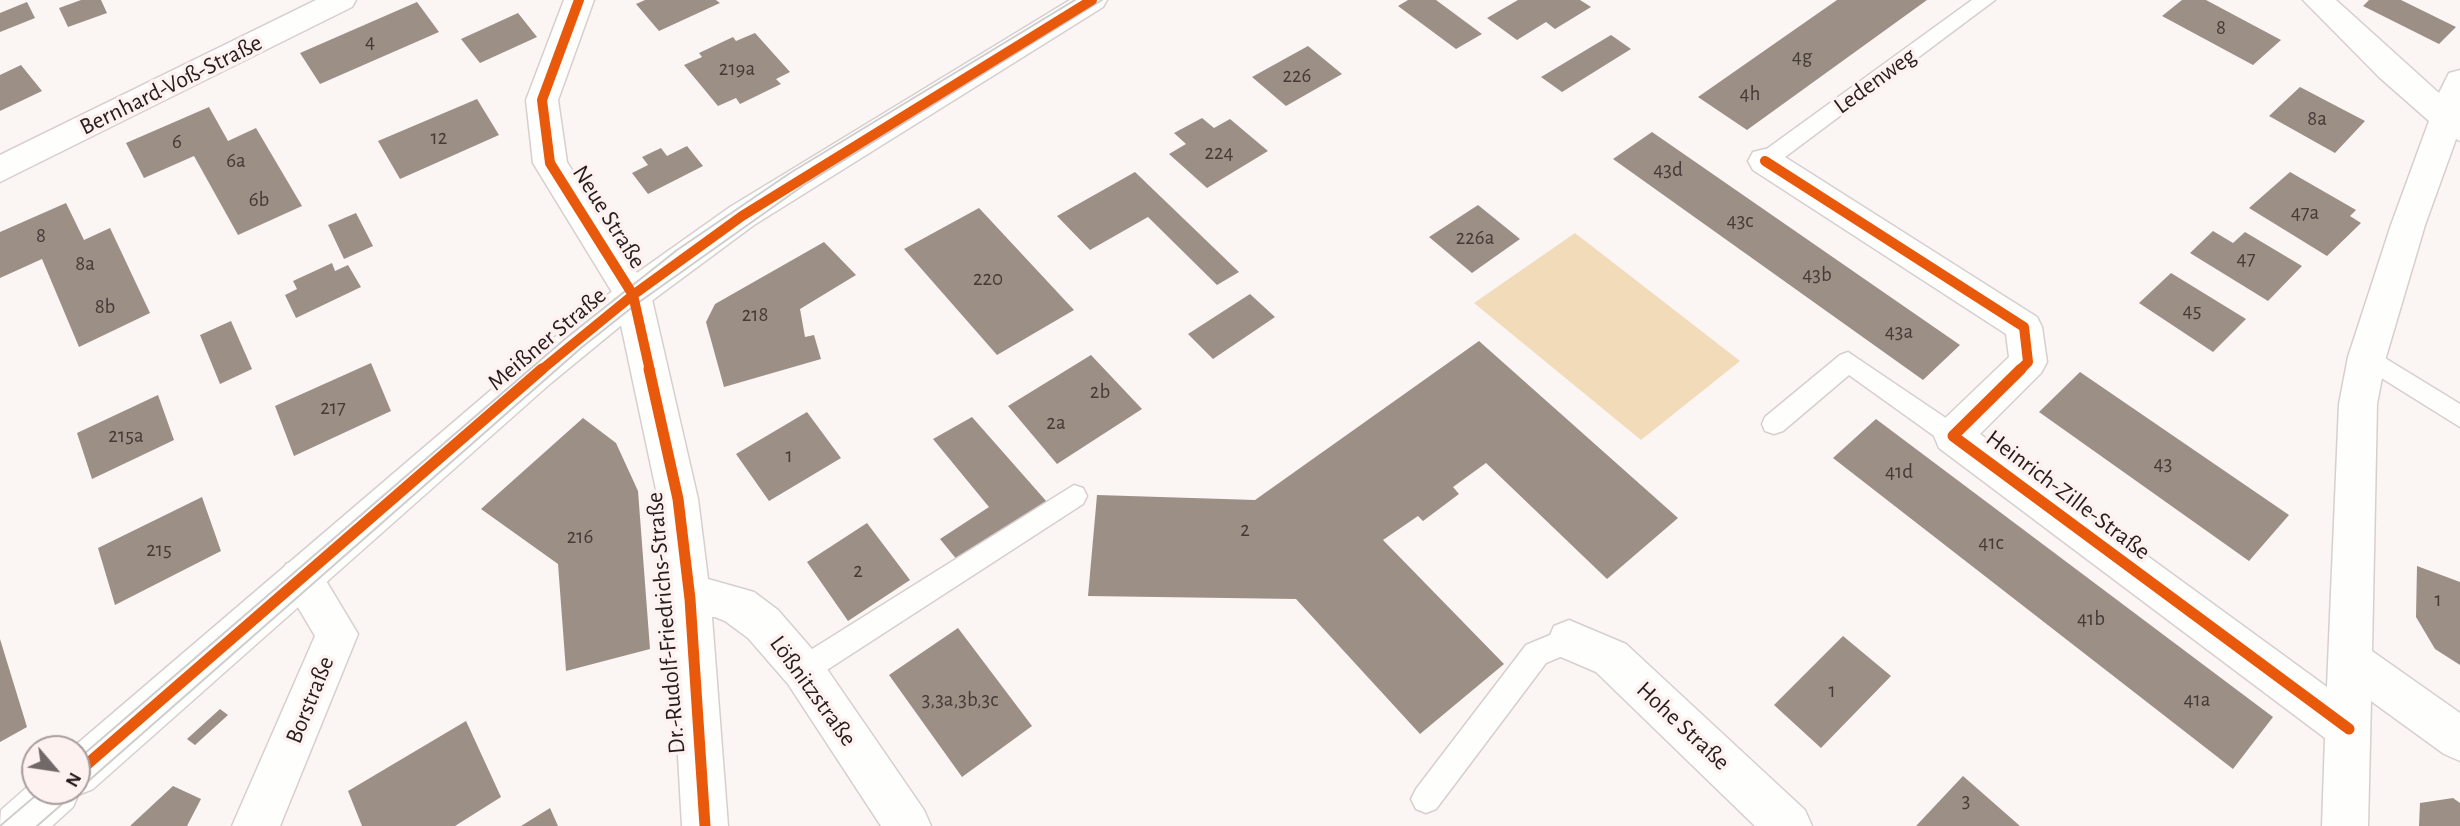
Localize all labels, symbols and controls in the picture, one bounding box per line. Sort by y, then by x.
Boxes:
house number: 8 [2216,15,2226,41]
street label: Bernhard-Voß-Straße [75,28,267,142]
house number: 4 [365,29,375,55]
street label: Ledenweg [1828,42,1922,120]
house number: 4g [1792,44,1812,70]
house number: 219a [719,56,755,82]
house number: 226 [1283,63,1311,89]
house number: 4h [1739,81,1761,107]
house number: 8a [2307,106,2327,132]
house number: 12 [431,125,447,151]
house number: 6 [172,129,182,155]
house number: 224 [1204,140,1234,166]
house number: 6a [226,148,246,174]
house number: 43d [1653,157,1683,183]
street label: Neue Straße [566,160,652,274]
house number: 6b [249,187,269,213]
house number: 47a [2291,200,2319,226]
house number: 43c [1727,208,1753,234]
house number: 8 [36,223,46,249]
house number: 226a [1456,225,1494,251]
house number: 47 [2237,246,2255,272]
house number: 8a [75,251,95,277]
house number: 43b [1802,262,1832,288]
house number: 220 [973,266,1003,292]
street label: Meißner Straße [482,281,612,397]
house number: 8b [95,294,115,320]
house number: 45 [2183,298,2201,324]
house number: 218 [742,302,768,328]
house number: 43a [1885,319,1913,345]
house number: 2b [1090,379,1110,405]
house number: 217 [320,395,346,421]
house number: 2a [1046,410,1066,436]
house number: 215a [108,423,144,449]
street label: Heinrich-Zille-Straße [1980,424,2156,566]
house number: 1 [785,443,793,469]
house number: 43 [2154,451,2172,477]
house number: 41d [1885,459,1913,485]
street label: Dr.-Rudolf-Friedrichs-Straße [640,491,692,755]
house number: 2 [1240,517,1250,543]
house number: 216 [567,524,593,550]
house number: 41c [1978,530,2004,556]
house number: 215 [146,537,172,563]
house number: 2 [853,558,863,584]
house number: 1 [2434,587,2442,613]
house number: 41b [2077,606,2105,632]
street label: Lößnitzstraße [763,630,863,752]
street label: Borstraße [280,652,340,748]
street label: Hohe Straße [1630,676,1736,776]
house number: 1 [1828,678,1836,704]
house number: 3,3a,3b,3c [922,687,998,713]
house number: 41a [2183,687,2211,713]
north arrow [21,735,91,805]
text: N [62,769,85,790]
house number: 3 [1962,788,1970,814]

